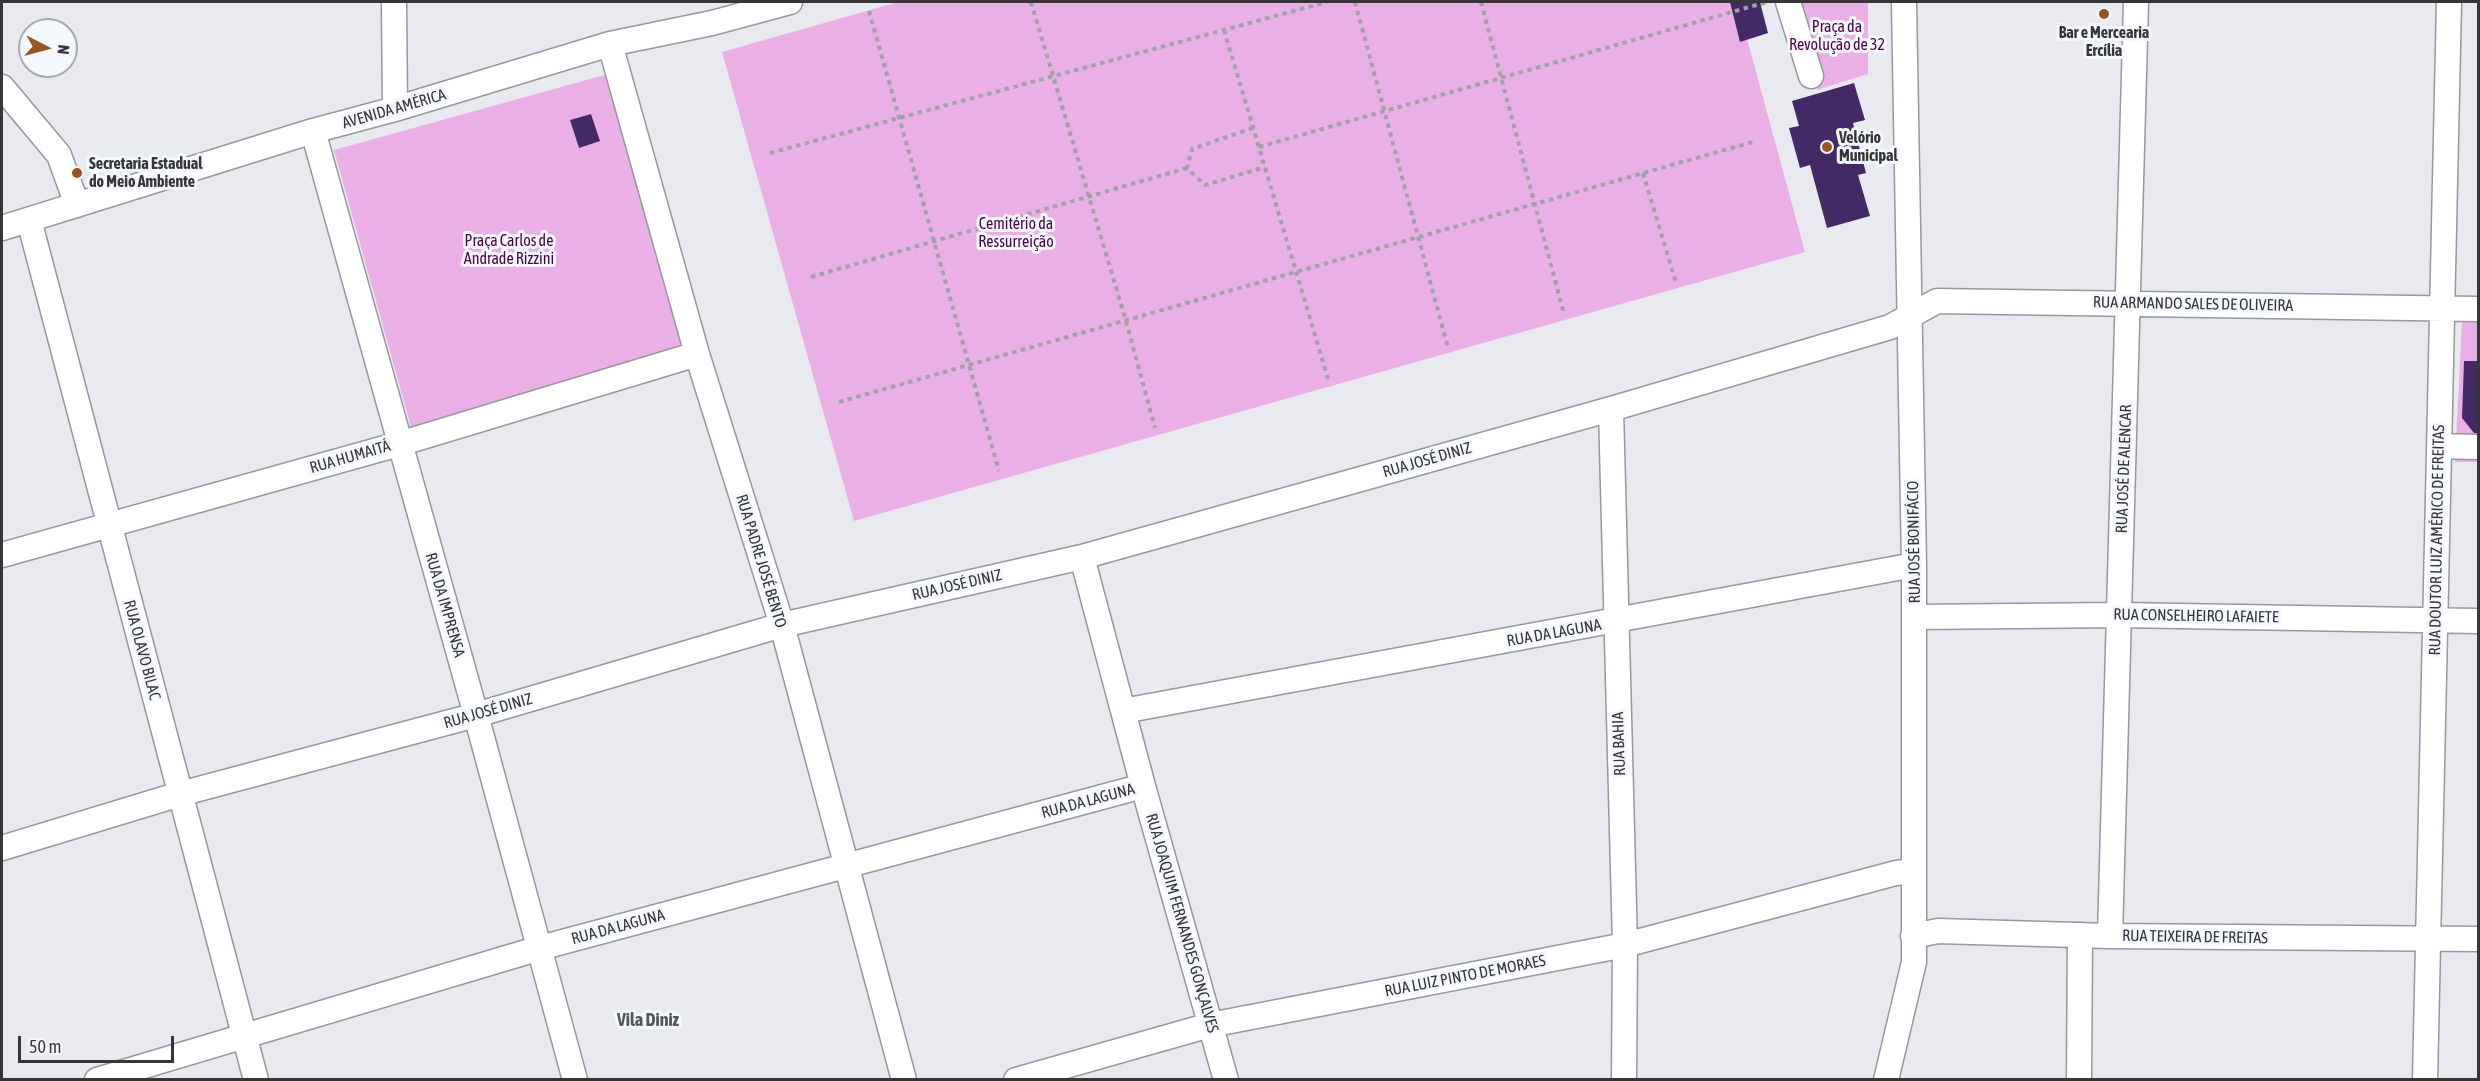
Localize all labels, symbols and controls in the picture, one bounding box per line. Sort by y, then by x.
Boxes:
marker: Bar e Mercearia Ercília [2097,7,2111,21]
park label: Praça da Revolução de 32 [1789,17,1885,55]
north arrow [18,18,78,78]
place label: Bar e Mercearia Ercília [2059,23,2149,61]
text: N [54,44,73,55]
street label: AVENIDA AMÉRICA [340,85,448,133]
place label: Velório Municipal [1839,128,1898,166]
marker: Velório Municipal [1820,140,1834,154]
place label: Secretaria Estadual do Meio Ambiente [89,154,202,192]
marker: Secretaria Estadual do Meio Ambiente [70,166,84,180]
park label: Cemitério da Ressurreição [978,214,1054,252]
park label: Praça Carlos de Andrade Rizzini [464,231,554,269]
street label: RUA ARMANDO SALES DE OLIVEIRA [2093,293,2293,315]
street label: RUA JOSÉ DE ALENCAR [2112,404,2136,534]
street label: RUA DOUTOR LUIZ AMÉRICO DE FREITAS [2425,425,2449,655]
street label: RUA HUMAITÁ [307,436,393,478]
street label: RUA JOSÉ DINIZ [1380,438,1474,482]
street label: RUA JOSÉ BONIFÁCIO [1903,480,1925,604]
street label: RUA PADRE JOSÉ BENTO [732,492,790,630]
street label: RUA DA IMPRENSA [421,550,469,660]
street label: RUA JOSÉ DINIZ [910,565,1004,605]
street label: RUA OLAVO BILAC [119,598,165,702]
street label: RUA CONSELHEIRO LAFAIETE [2113,605,2279,627]
street label: RUA DA LAGUNA [1505,615,1603,651]
street label: RUA JOSÉ DINIZ [441,689,535,733]
street label: RUA BAHIA [1608,712,1630,776]
street label: RUA DA LAGUNA [1039,779,1137,823]
street label: RUA JOAQUIM FERNANDES GONÇALVES [1141,811,1223,1035]
street label: RUA DA LAGUNA [569,905,667,949]
street label: RUA TEIXEIRA DE FREITAS [2122,926,2268,948]
street label: RUA LUIZ PINTO DE MORAES [1383,951,1547,1001]
district label: Vila Diniz [617,1009,679,1031]
scale bar [21,1024,177,1062]
text: 50 m [29,1036,61,1057]

